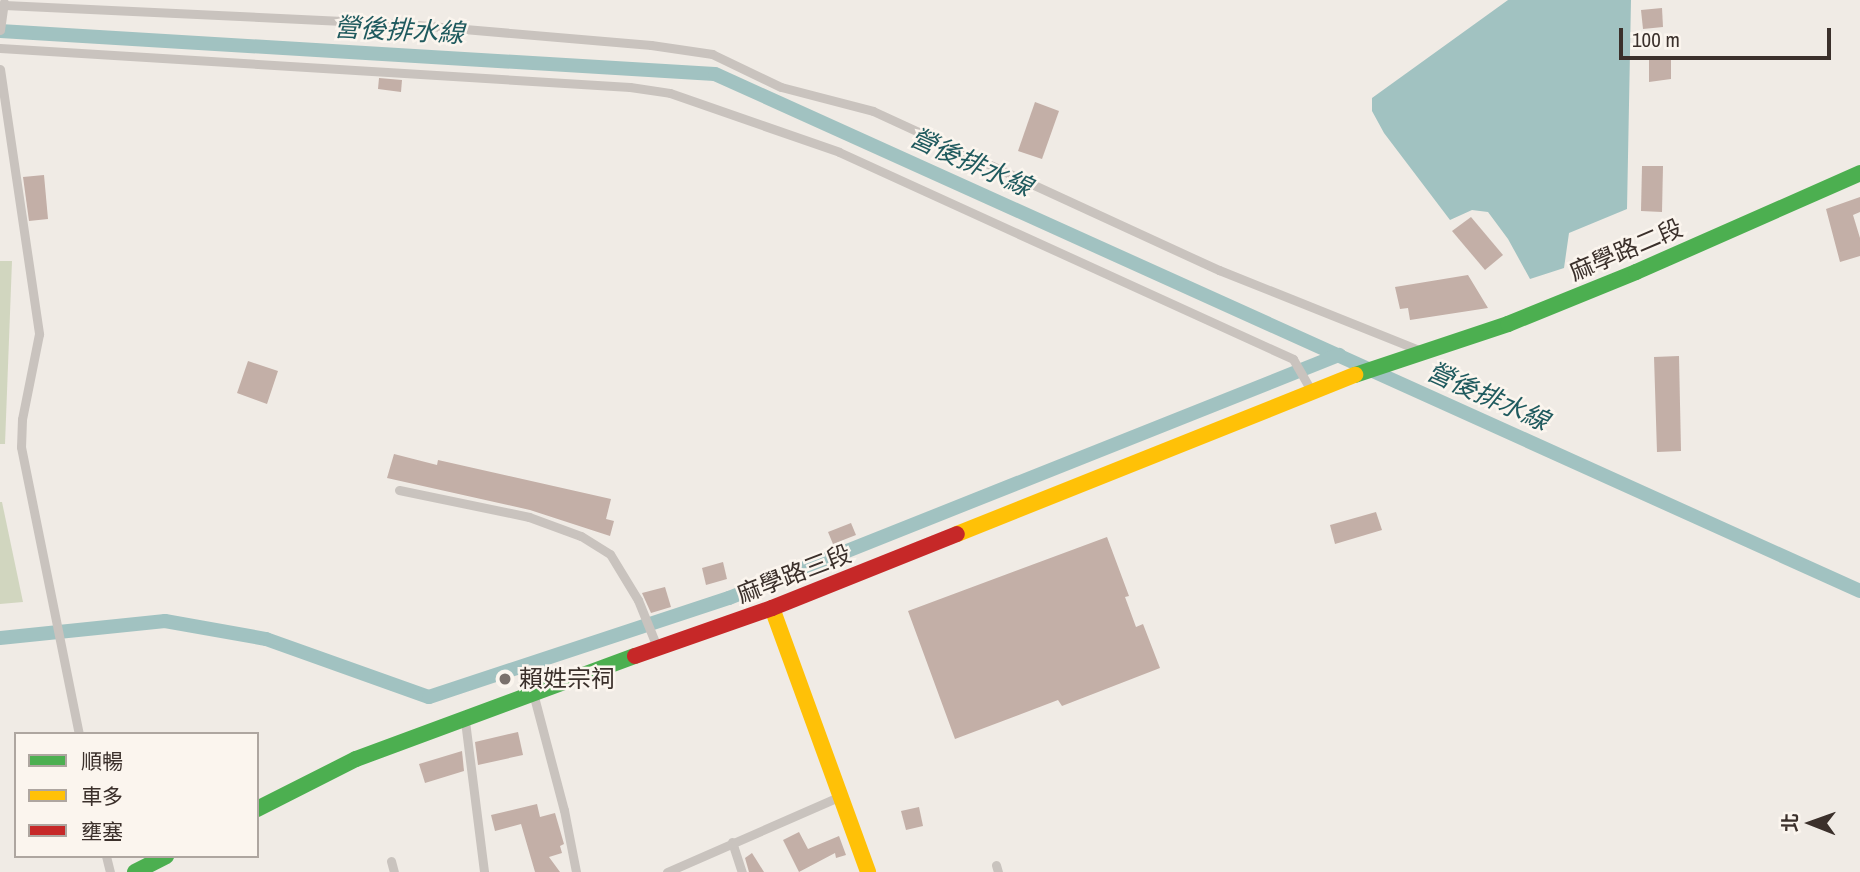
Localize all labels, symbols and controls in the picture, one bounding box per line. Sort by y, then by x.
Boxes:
water label: 營後排水線 [333,11,465,49]
scale bar [1622,14,1834,58]
text: 100 m [1632,25,1680,54]
water label: 營後排水線 [905,121,1037,203]
street label: 麻學路二段 [1565,213,1687,287]
water label: 營後排水線 [1422,355,1554,437]
street label: 麻學路三段 [733,539,855,609]
place label: 賴姓宗祠 [519,665,615,693]
marker: 賴姓宗祠 [497,671,513,687]
legend [14,732,259,858]
text: 順暢 [81,747,123,776]
text: 車多 [81,782,123,811]
north arrow [1776,788,1846,858]
text: 北 [1777,813,1803,832]
text: 壅塞 [81,817,123,846]

